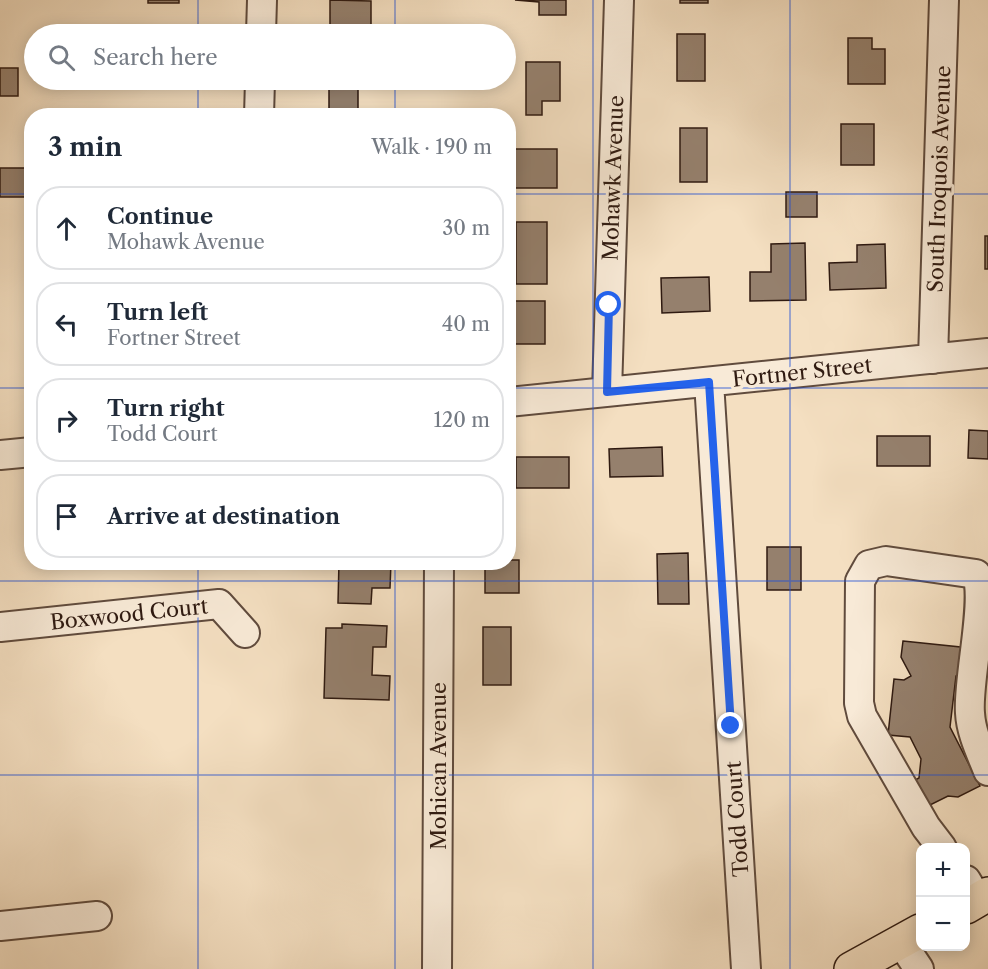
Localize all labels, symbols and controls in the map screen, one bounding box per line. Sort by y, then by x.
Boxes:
search box [24,24,516,90]
icon: search [45,41,78,74]
text: Search here [93,44,218,71]
street label: South Iroquois Avenue [923,65,955,293]
street label: Mohawk Avenue [598,95,628,261]
text: 3 min [48,131,122,163]
text: Walk · 190 m [371,135,492,159]
text: Continue [107,203,213,230]
icon: ahead [50,212,83,245]
text: 30 m [442,216,490,240]
text: Mohawk Avenue [107,230,265,254]
route start [595,291,621,317]
text: Turn left [107,299,208,326]
icon: left [50,308,83,341]
text: 40 m [442,312,490,336]
text: Fortner Street [107,326,241,350]
street label: Fortner Street [731,352,874,392]
text: Turn right [107,395,225,422]
icon: right [50,404,83,437]
text: 120 m [433,408,490,432]
text: Todd Court [107,422,218,446]
icon: arrive [50,500,83,533]
text: Arrive at destination [107,503,340,530]
street label: Boxwood Court [49,593,210,635]
street label: Mohican Avenue [426,682,451,850]
route end [717,712,743,738]
street label: Todd Court [720,760,754,878]
map controls [916,843,970,951]
button: + [916,843,970,897]
button: − [916,897,970,951]

